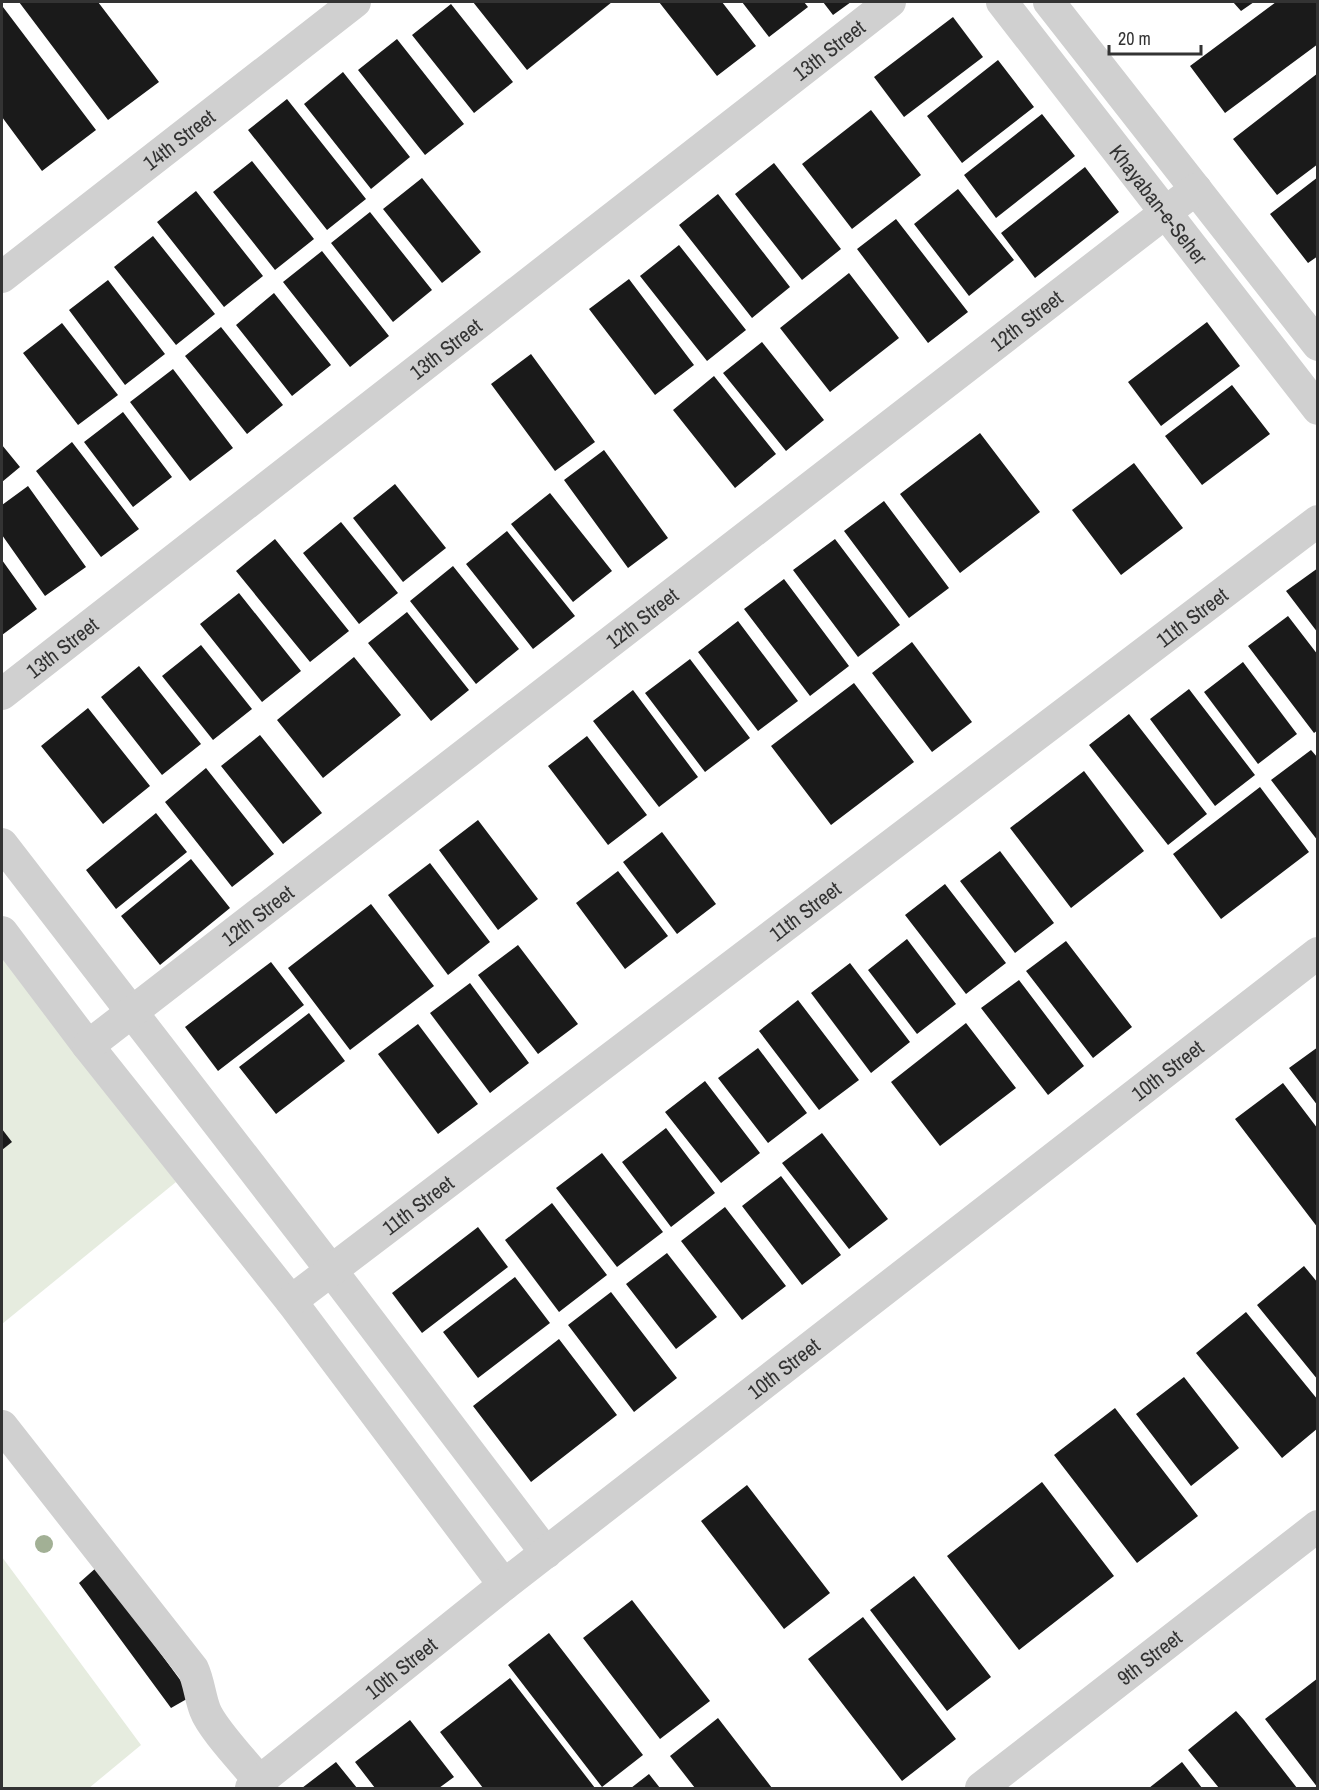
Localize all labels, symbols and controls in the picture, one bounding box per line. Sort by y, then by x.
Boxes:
street label: 13th Street [786,12,871,87]
scale bar [1109,18,1200,56]
text: 20 m [1118,26,1151,51]
street label: 14th Street [137,102,221,177]
street label: Khayaban-e-Seher [1103,138,1215,270]
street label: 12th Street [984,283,1069,358]
street label: 13th Street [403,311,488,386]
street label: 12th Street [599,580,684,655]
street label: 11th Street [1150,580,1234,654]
street label: 13th Street [20,610,104,685]
street label: 11th Street [763,874,847,948]
street label: 12th Street [215,878,300,952]
street label: 10th Street [1125,1033,1210,1107]
street label: 11th Street [376,1168,460,1241]
street label: 10th Street [741,1331,826,1405]
street label: 9th Street [1111,1623,1188,1692]
street label: 10th Street [359,1630,443,1706]

